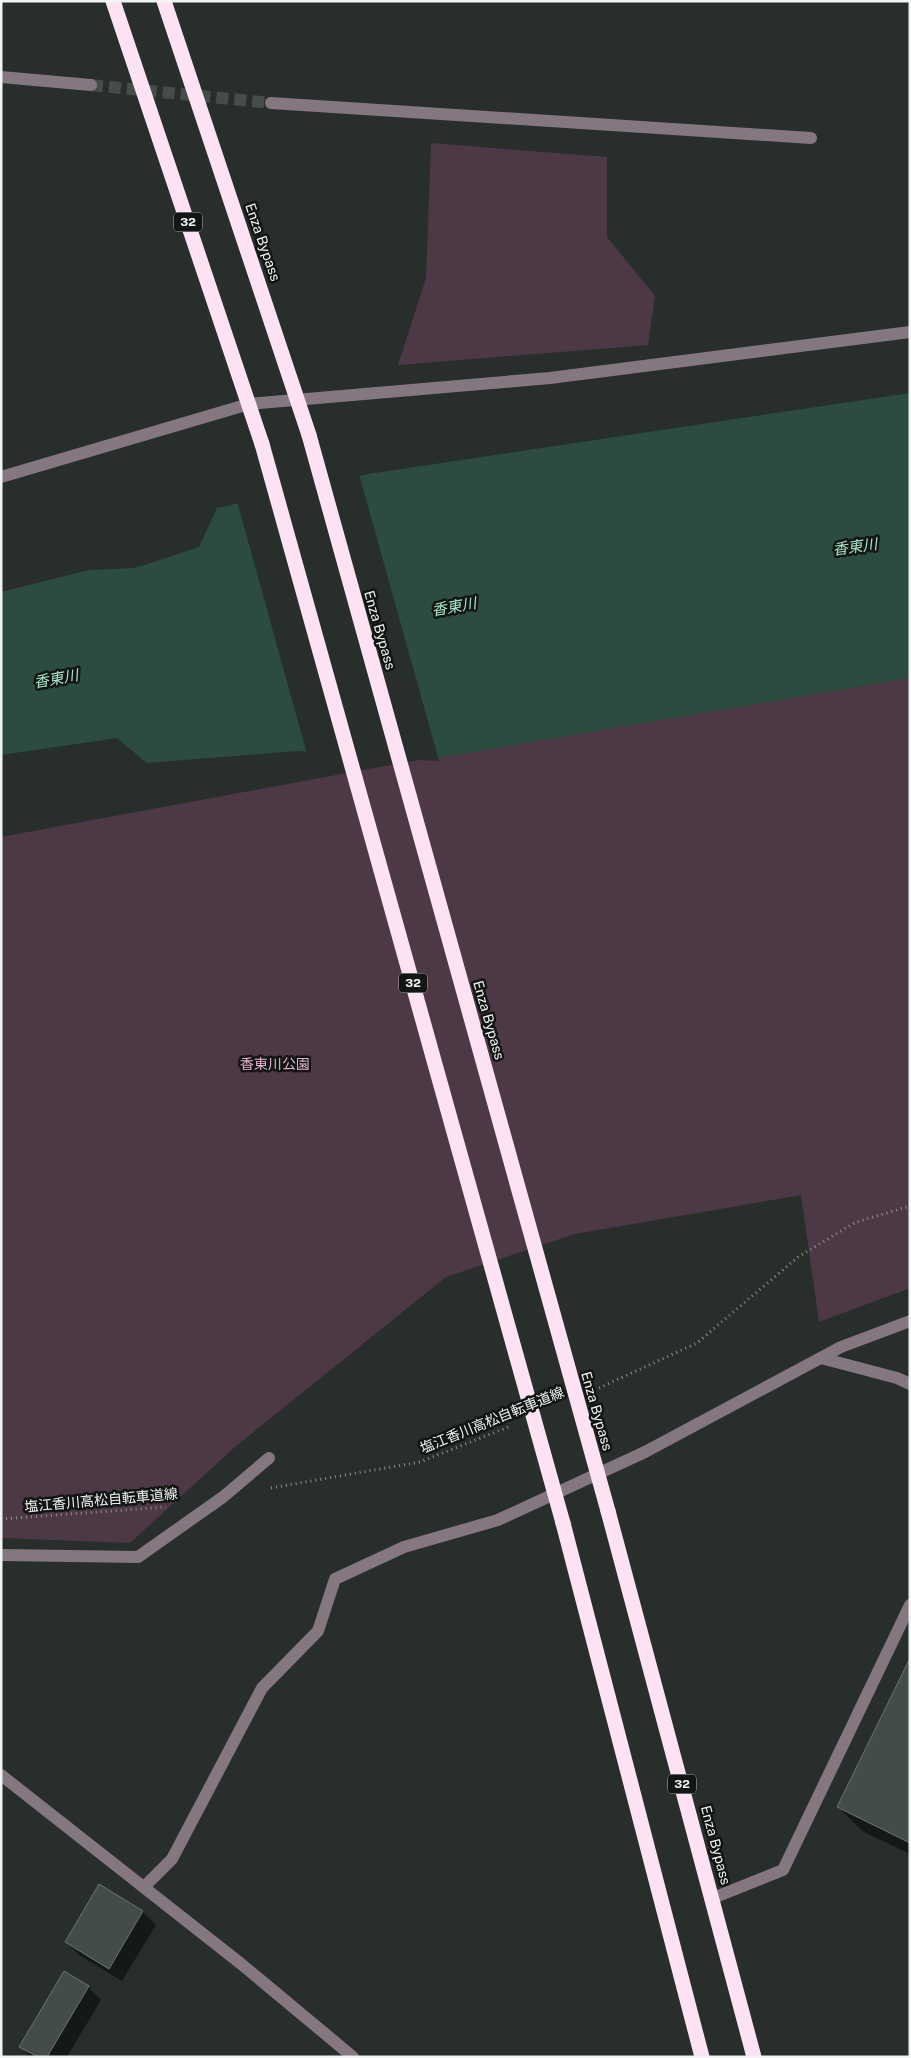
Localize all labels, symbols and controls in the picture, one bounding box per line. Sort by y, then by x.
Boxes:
street label: Enza Bypass [242,201,284,283]
road number: 32 [174,212,202,232]
water label: 香東川 [831,535,880,558]
street label: Enza Bypass [361,589,399,671]
water label: 香東川 [430,594,480,619]
water label: 香東川 [32,666,82,691]
road number: 32 [399,974,427,992]
street label: Enza Bypass [470,979,508,1061]
park label: 香東川公園 [240,1056,310,1072]
street label: Enza Bypass [578,1370,616,1452]
street label: 塩江香川高松自転車道線 [418,1384,566,1456]
street label: 塩江香川高松自転車道線 [24,1485,178,1515]
road number: 32 [668,1775,696,1794]
street label: Enza Bypass [698,1804,734,1886]

